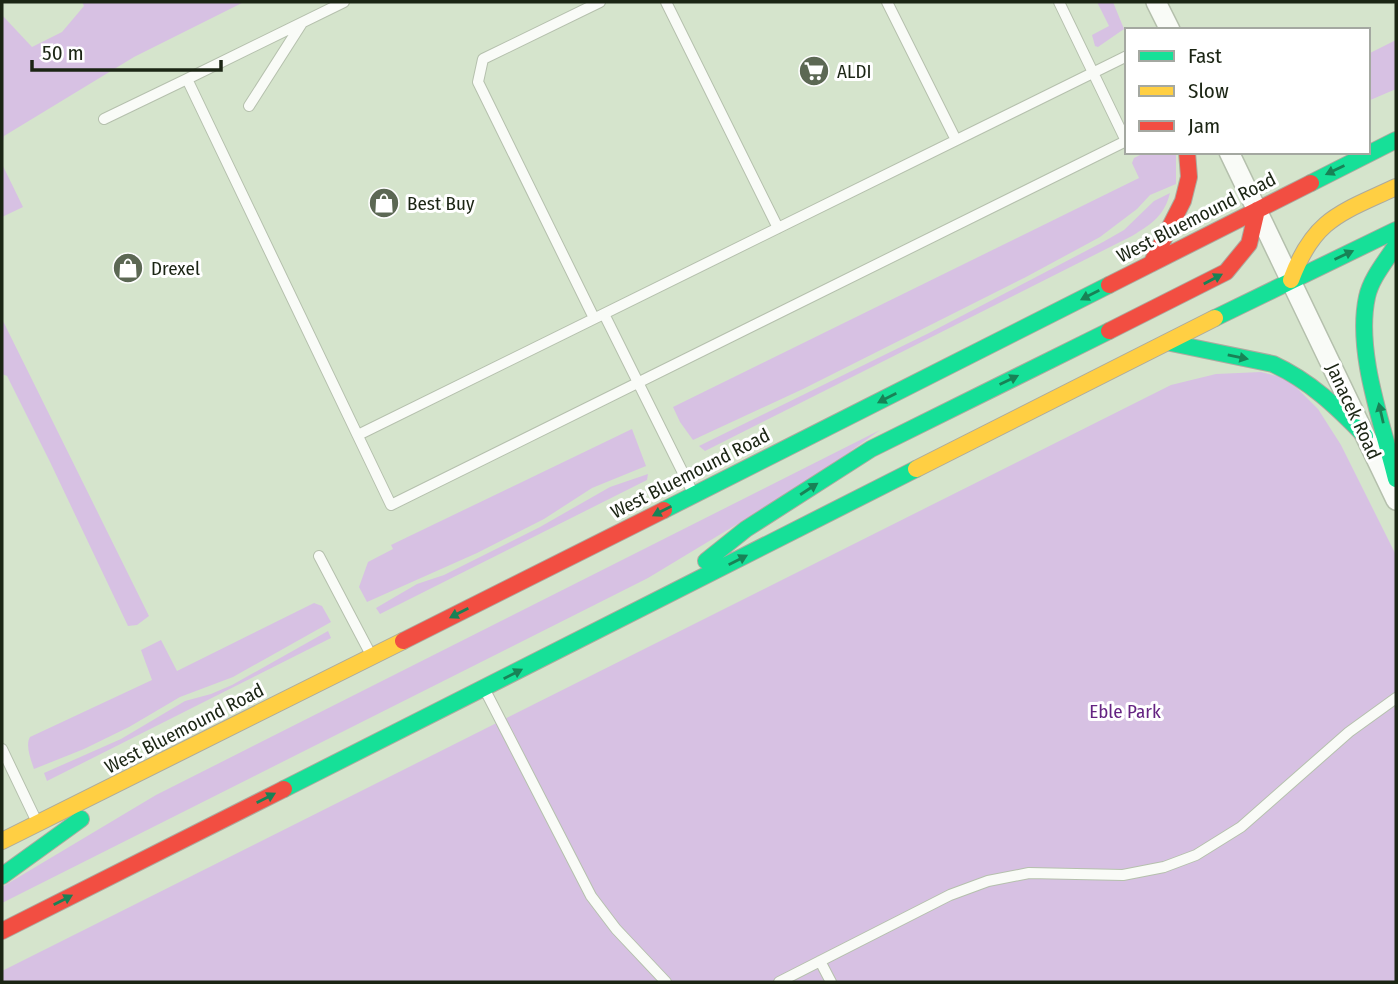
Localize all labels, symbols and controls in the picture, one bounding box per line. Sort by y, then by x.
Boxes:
scale bar [32,28,220,72]
legend [1125,28,1370,154]
text: 50 m [42,40,84,66]
text: Fast [1188,43,1222,69]
supermarket icon: ALDI [797,54,831,88]
place label: ALDI [837,60,871,83]
text: Slow [1188,78,1229,104]
text: Jam [1188,113,1220,139]
one-way arrow [1325,165,1345,176]
street label: West Bluemound Road [1113,167,1280,268]
shop icon: Best Buy [367,186,401,220]
place label: Best Buy [407,192,475,215]
one-way arrow [1333,249,1354,260]
shop icon: Drexel [111,251,145,285]
place label: Drexel [151,257,200,280]
one-way arrow [1203,273,1223,285]
one-way arrow [1080,289,1100,300]
one-way arrow [1227,352,1249,363]
street label: Janacek Road [1321,359,1386,463]
one-way arrow [999,375,1019,386]
one-way arrow [877,392,897,403]
one-way arrow [1375,402,1386,424]
street label: West Bluemound Road [607,423,774,524]
one-way arrow [800,482,819,495]
one-way arrow [652,505,672,516]
one-way arrow [728,554,748,565]
one-way arrow [449,608,469,619]
one-way arrow [503,668,523,680]
street label: West Bluemound Road [101,678,268,779]
park label: Eble Park [1089,700,1161,723]
one-way arrow [256,793,276,804]
one-way arrow [53,895,73,906]

